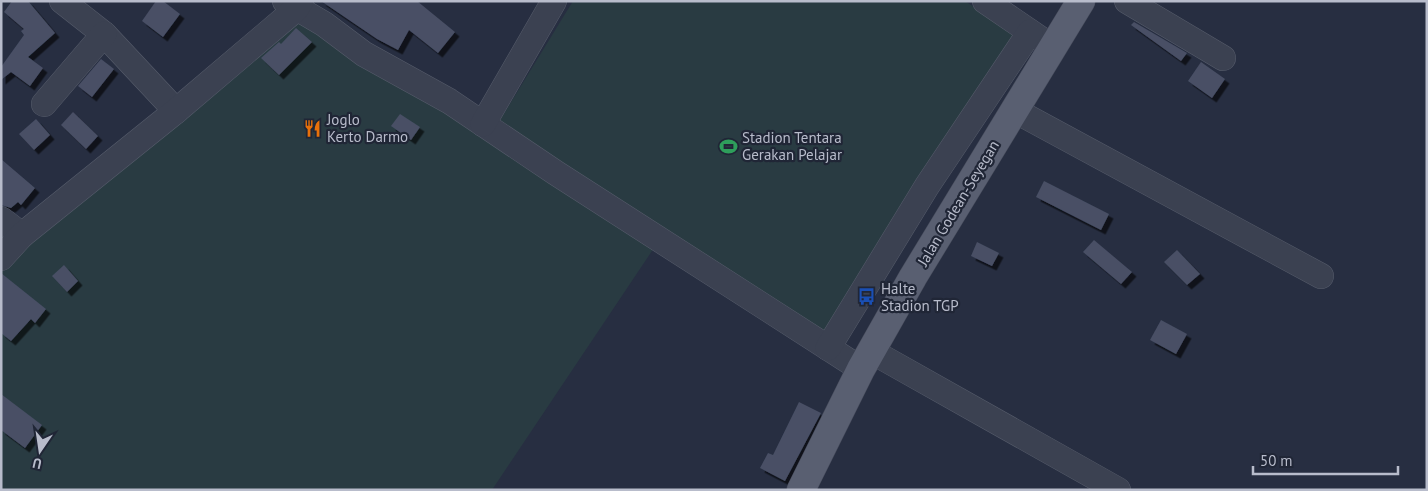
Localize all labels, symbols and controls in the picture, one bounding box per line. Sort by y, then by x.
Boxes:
place label: Joglo Kerto Darmo [326,110,408,146]
restaurant icon: Joglo Kerto Darmo [303,118,323,138]
place label: Stadion Tentara Gerakan Pelajar [742,128,842,164]
sports icon: Stadion Tentara Gerakan Pelajar [718,136,738,156]
street label: Jalan Godean-Seyegan [913,137,1003,270]
place label: Halte Stadion TGP [881,279,959,315]
bus stop icon: Halte Stadion TGP [857,287,877,307]
north arrow [15,426,65,476]
scale bar [1253,444,1398,476]
text: 50 m [1260,451,1293,470]
text: U [31,454,43,473]

